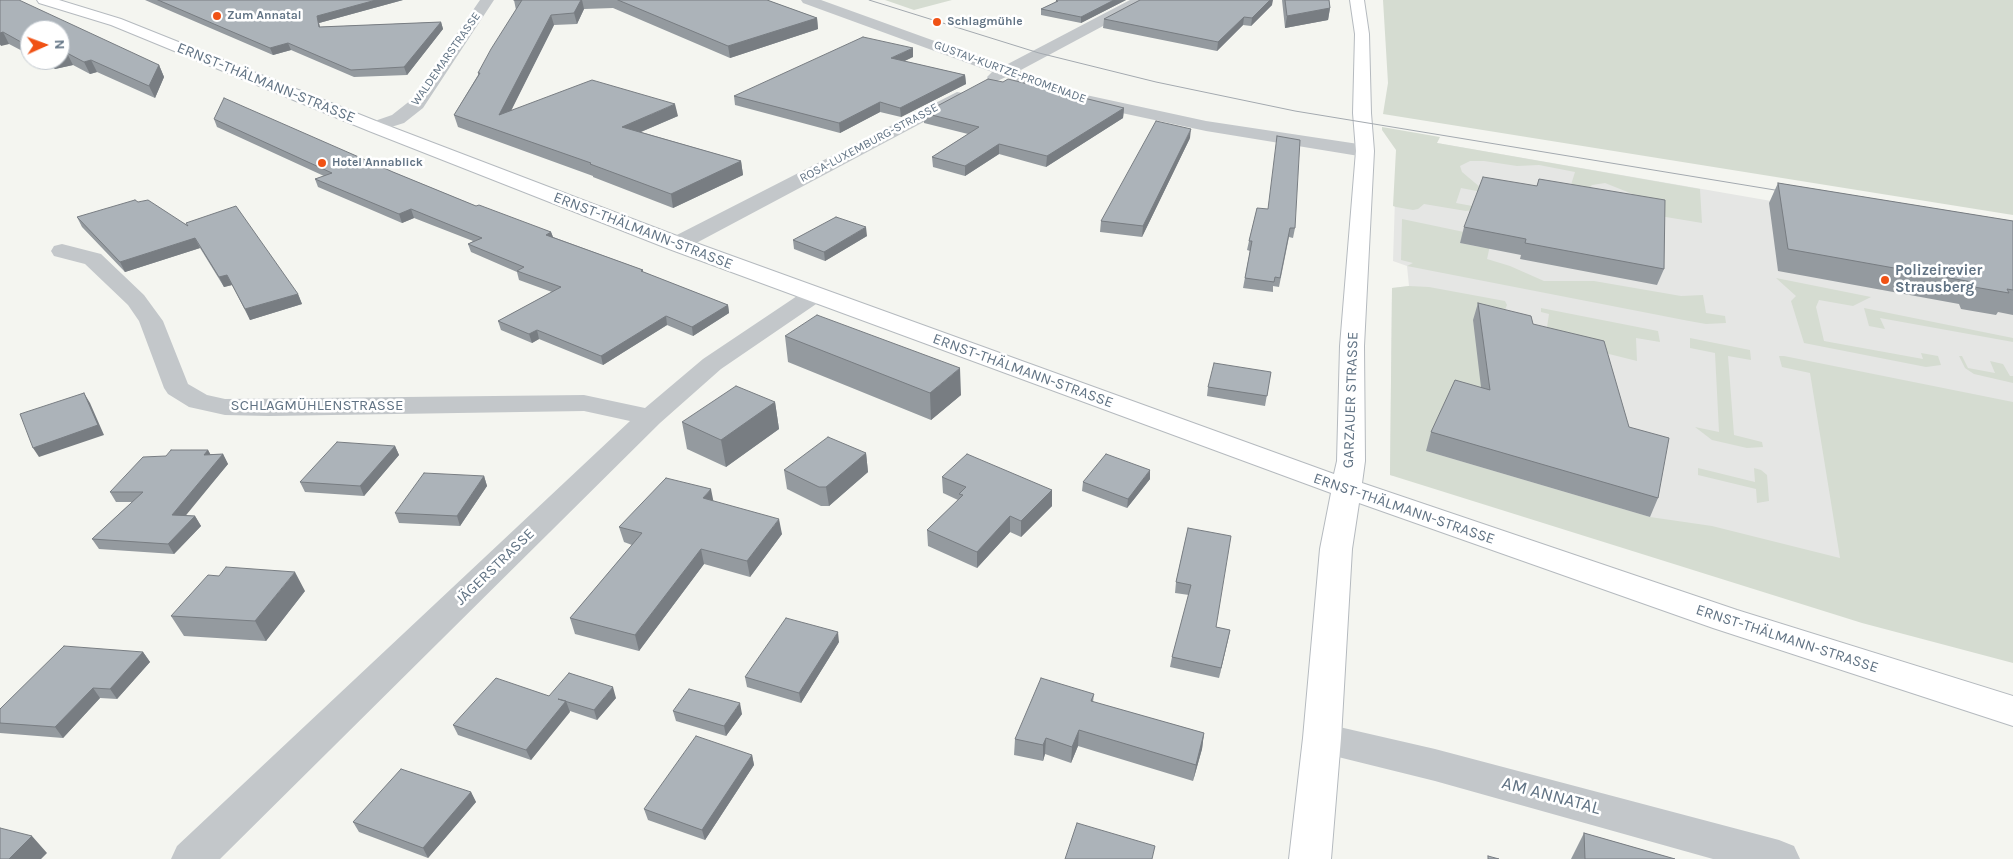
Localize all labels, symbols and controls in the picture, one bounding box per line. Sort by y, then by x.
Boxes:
place label: Zum Annatal [227,9,301,23]
marker: Zum Annatal [211,10,223,22]
street label: WALDEMARSTRASSE [408,10,484,108]
place label: Schlagmühle [947,15,1023,29]
marker: Schlagmühle [931,16,943,28]
north arrow [20,20,70,70]
street label: GUSTAV-KURTZE-PROMENADE [932,38,1088,106]
text: N [51,39,68,50]
street label: ERNST-THÄLMANN-STRASSE [174,39,358,127]
street label: ROSA-LUXEMBURG-STRASSE [797,100,941,186]
place label: Hotel Annablick [332,156,423,170]
marker: Hotel Annablick [316,157,328,169]
street label: ERNST-THÄLMANN-STRASSE [551,188,735,274]
place label: Polizeirevier Strausberg [1895,262,1982,297]
marker: Polizeirevier Strausberg [1879,274,1891,286]
street label: ERNST-THÄLMANN-STRASSE [930,330,1116,412]
street label: GARZAUER STRASSE [1340,331,1362,469]
street label: SCHLAGMÜHLENSTRASSE [231,397,403,415]
street label: ERNST-THÄLMANN-STRASSE [1311,469,1497,549]
street label: JÄGERSTRASSE [452,525,538,609]
street label: ERNST-THÄLMANN-STRASSE [1693,601,1881,677]
street label: AM ANNATAL [1499,772,1603,820]

